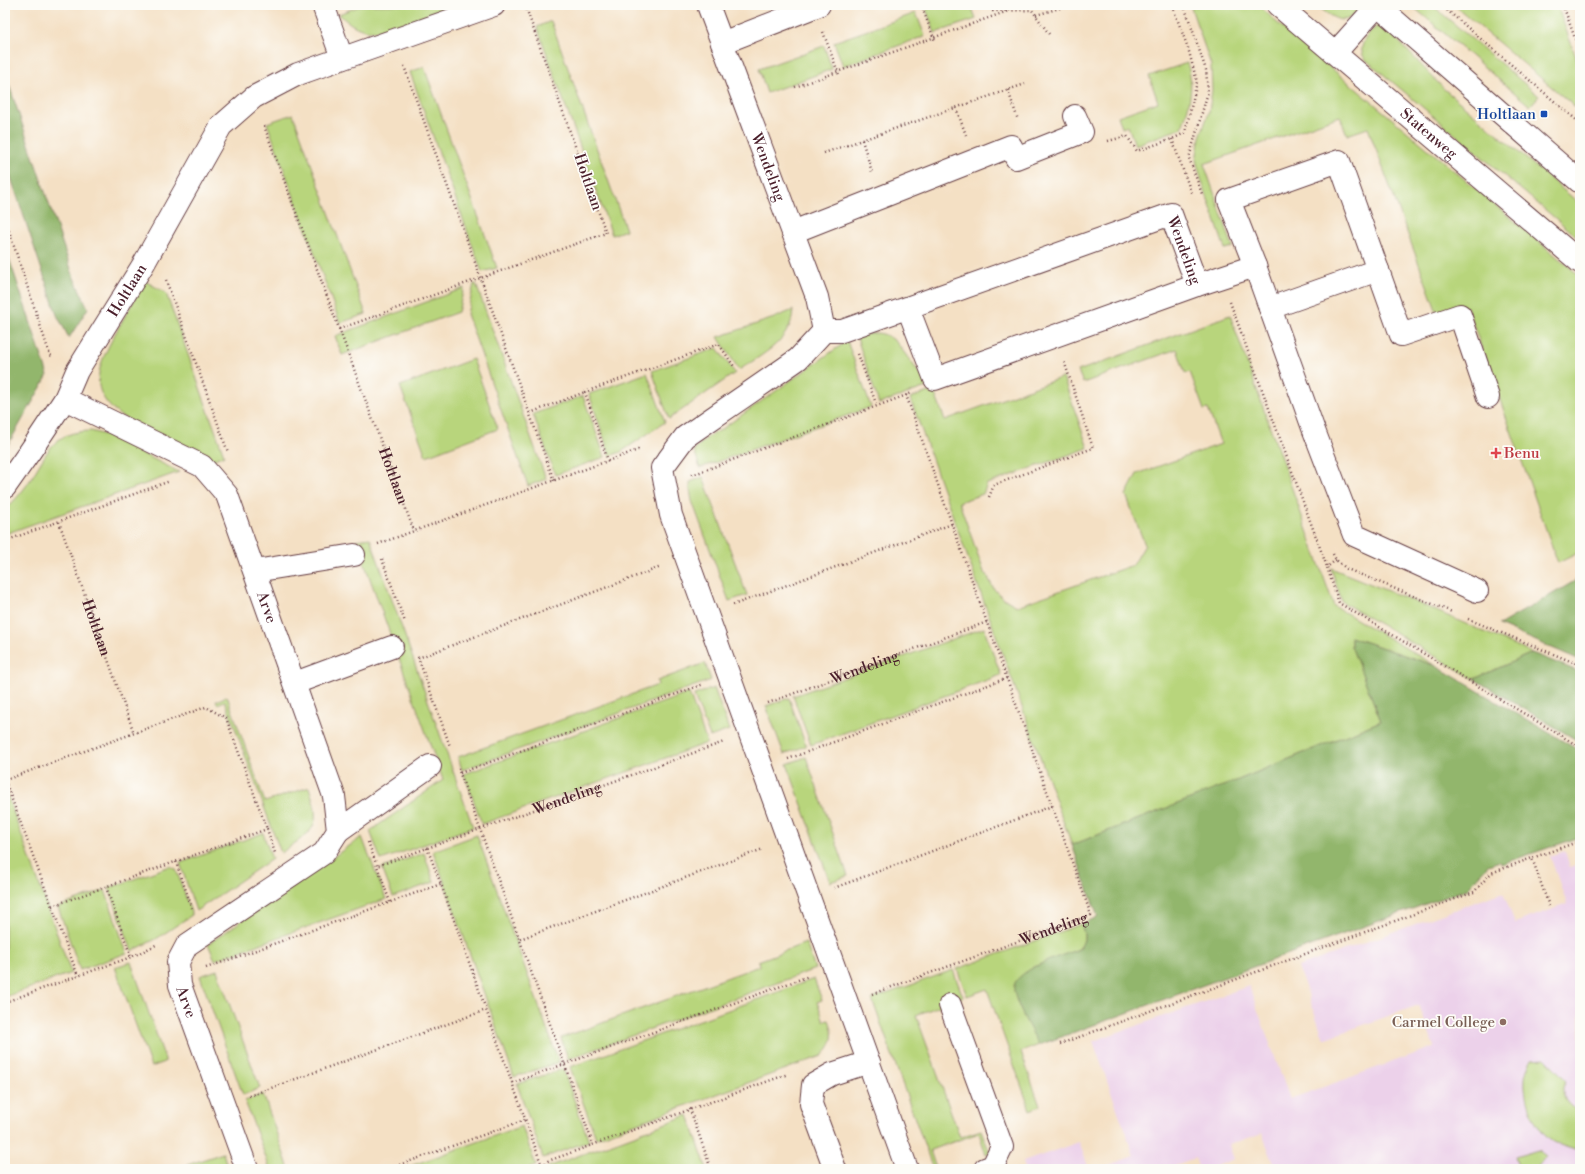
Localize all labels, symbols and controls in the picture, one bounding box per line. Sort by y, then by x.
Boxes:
street label: Statenweg [1396,104,1461,163]
place label: Holtlaan [1477,105,1536,124]
marker: Holtlaan [1539,109,1549,119]
street label: Wendeling [747,129,790,204]
street label: Holtlaan [569,151,607,213]
street label: Wendeling [1163,212,1206,287]
street label: Holtlaan [104,260,151,320]
place label: Benu [1503,444,1540,463]
street label: Holtlaan [374,445,413,507]
marker: Benu [1491,448,1501,458]
street label: Arve [252,588,281,626]
street label: Holtlaan [78,597,115,659]
street label: Wendeling [827,646,902,689]
street label: Wendeling [529,777,604,819]
street label: Wendeling [1016,907,1091,950]
street label: Arve [171,983,201,1020]
place label: Carmel College [1392,1013,1495,1032]
marker: Carmel College [1498,1017,1508,1027]

